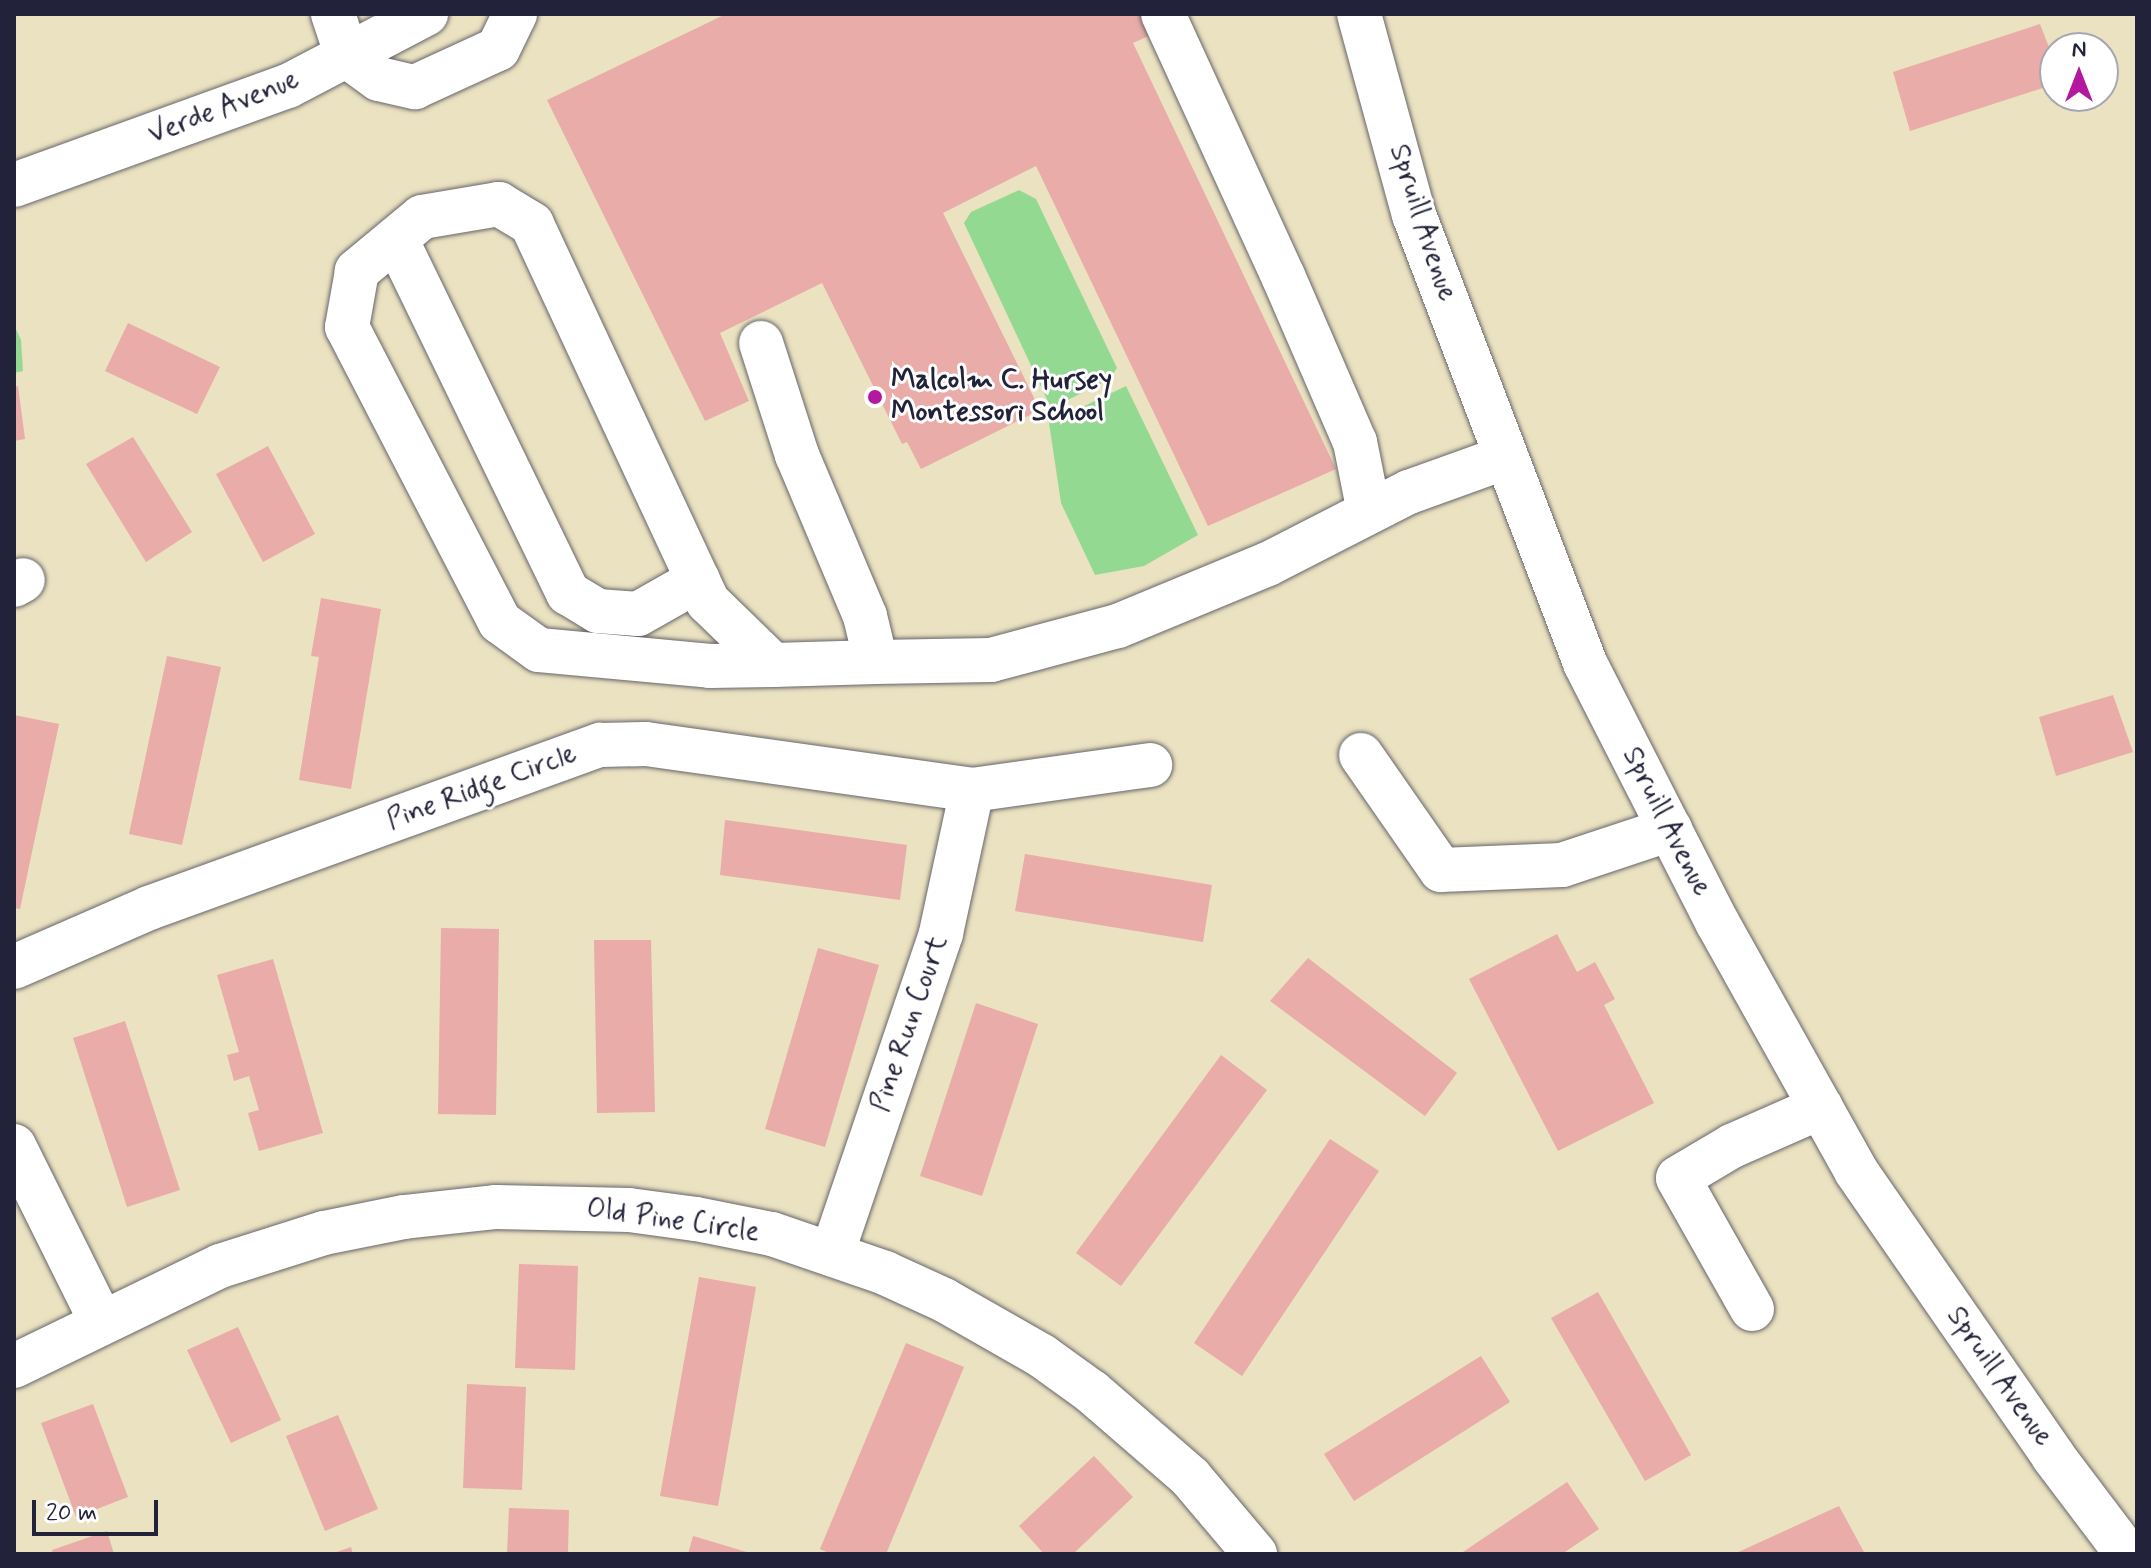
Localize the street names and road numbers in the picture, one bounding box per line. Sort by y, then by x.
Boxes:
street label: Verde Avenue [142,63,306,153]
street label: Spruill Avenue [1380,137,1464,309]
street label: Pine Ridge Circle [383,738,581,838]
street label: Spruill Avenue [1612,739,1720,905]
street label: Pine Run Court [865,934,955,1114]
street label: Old Pine Circle [584,1192,762,1250]
street label: Spruill Avenue [1937,1298,2061,1456]

